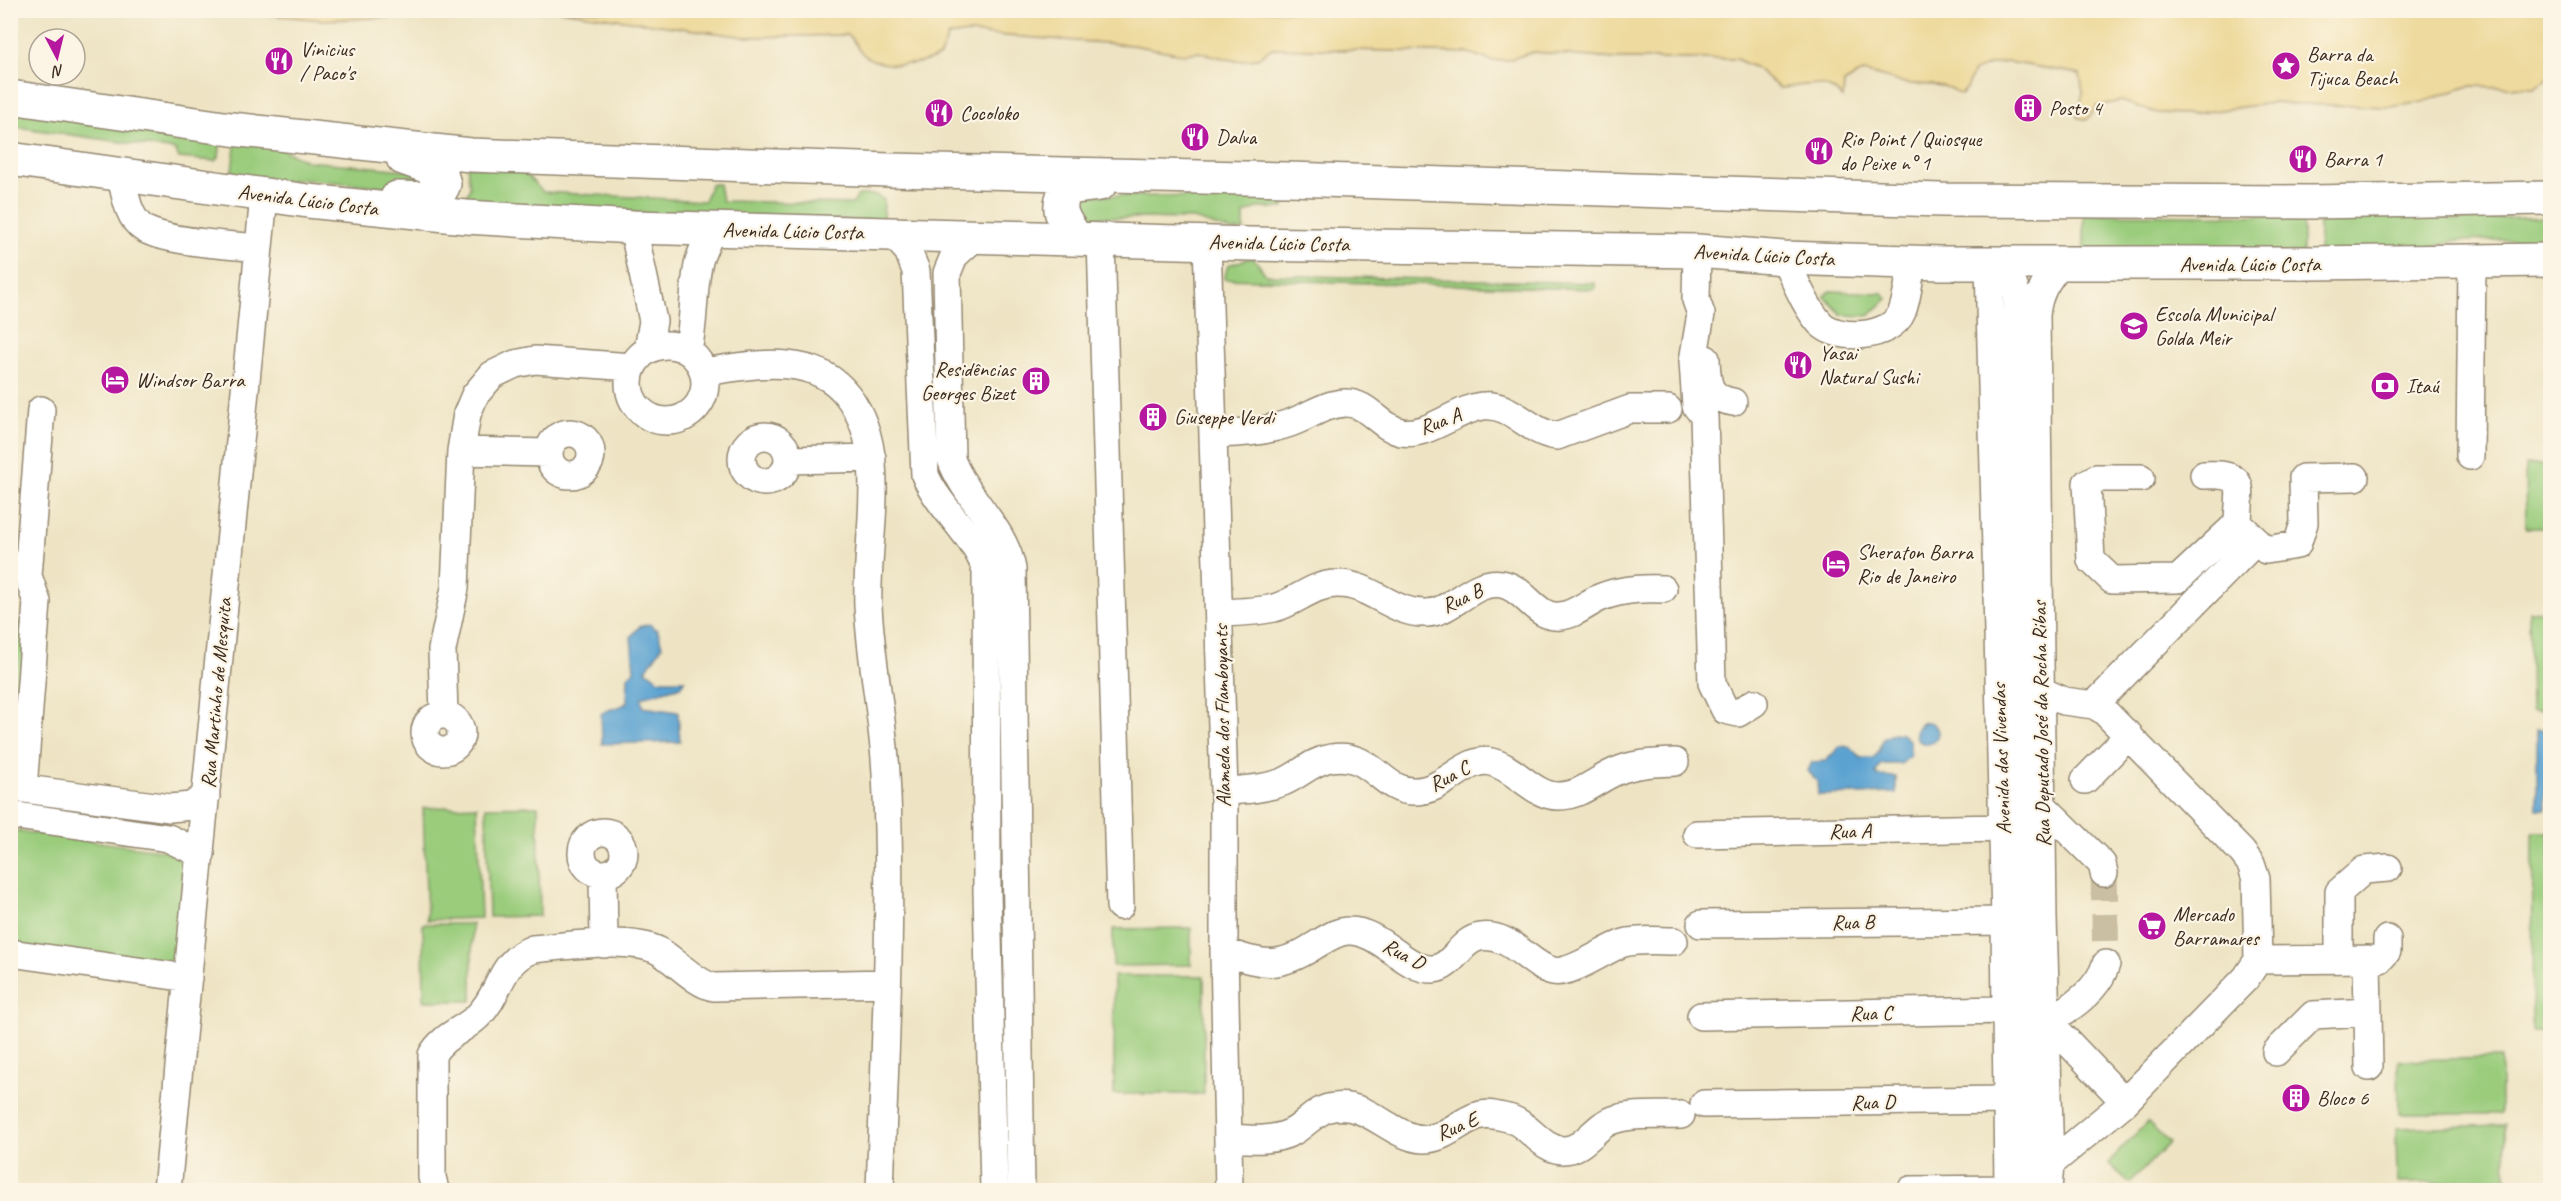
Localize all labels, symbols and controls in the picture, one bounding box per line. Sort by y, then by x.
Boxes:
north arrow [27,27,87,87]
place label: Vinicius / Paco's [300,36,356,86]
place label: Barra da Tijuca Beach [2307,41,2399,91]
restaurant icon: Vinicius / Paco's [263,45,295,77]
place icon: Barra da Tijuca Beach [2270,50,2302,82]
text: N [50,60,65,82]
building icon: Posto 4 [2012,92,2044,124]
place label: Posto 4 [2049,95,2104,121]
restaurant icon: Cocoloko [923,97,955,129]
place label: Cocoloko [960,100,1020,126]
restaurant icon: Dalva [1179,121,1211,153]
place label: Dalva [1216,124,1258,150]
place label: Rio Point / Quiosque do Peixe n° 1 [1840,126,1983,176]
restaurant icon: Rio Point / Quiosque do Peixe n° 1 [1803,135,1835,167]
restaurant icon: Barra 1 [2287,143,2319,175]
place label: Barra 1 [2324,146,2384,172]
street label: Avenida Lúcio Costa [237,179,381,222]
street label: Avenida Lúcio Costa [722,217,865,245]
street label: Avenida Lúcio Costa [1208,229,1351,257]
street label: Avenida Lúcio Costa [1693,238,1837,272]
street label: Avenida Lúcio Costa [2180,251,2322,277]
place label: Escola Municipal Golda Meir [2155,301,2276,351]
school or university icon: Escola Municipal Golda Meir [2118,310,2150,342]
place label: Yasai Natural Sushi [1819,340,1922,390]
restaurant icon: Yasai Natural Sushi [1782,349,1814,381]
place label: Residências Georges Bizet [921,356,1017,406]
hotel icon: Windsor Barra [99,364,131,396]
building icon: Residências Georges Bizet [1020,365,1052,397]
place label: Windsor Barra [136,367,246,393]
bank icon: Itaú [2369,370,2401,402]
place label: Itaú [2406,373,2441,399]
building icon: Giuseppe Verdi [1137,401,1169,433]
street label: Rua A [1416,401,1466,440]
place label: Giuseppe Verdi [1174,404,1277,430]
place label: Sheraton Barra Rio de Janeiro [1857,539,1974,589]
hotel icon: Sheraton Barra Rio de Janeiro [1820,548,1852,580]
street label: Rua B [1437,576,1489,619]
street label: Rua Martinho de Mesquita [195,595,237,789]
street label: Rua Deputado José da Rocha Ribas [2026,599,2056,847]
street label: Alameda dos Flamboyants [1207,623,1237,807]
street label: Avenida das Vivendas [1985,681,2017,835]
street label: Rua C [1424,753,1476,797]
street label: Rua A [1829,818,1873,844]
place label: Mercado Barramares [2173,901,2260,951]
street label: Rua B [1831,909,1877,935]
supermarket icon: Mercado Barramares [2136,910,2168,942]
street label: Rua D [1378,932,1431,977]
street label: Rua C [1850,1000,1895,1026]
building icon: Bloco 6 [2280,1082,2312,1114]
place label: Bloco 6 [2317,1085,2369,1111]
street label: Rua D [1851,1089,1897,1115]
street label: Rua E [1432,1104,1485,1146]

